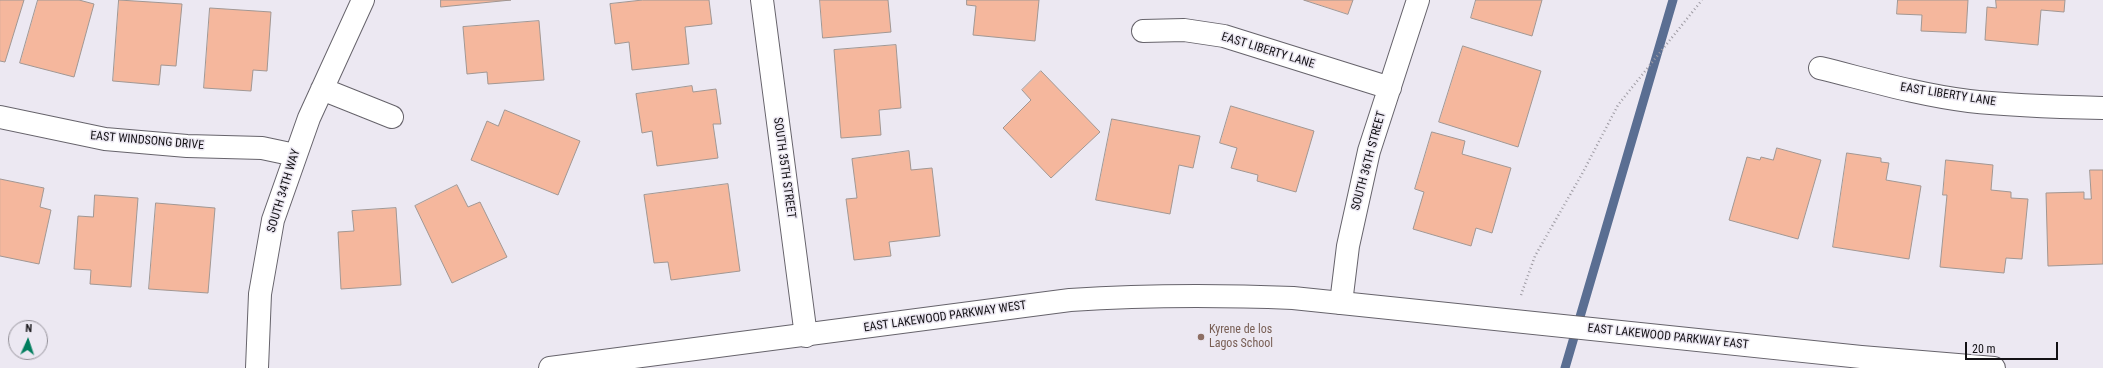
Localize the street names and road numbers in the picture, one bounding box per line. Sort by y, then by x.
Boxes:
street label: EAST LIBERTY LANE [1220,30,1316,72]
street label: EAST LIBERTY LANE [1899,80,1997,110]
street label: SOUTH 36TH STREET [1349,110,1389,212]
street label: SOUTH 35TH STREET [770,116,798,220]
street label: EAST WINDSONG DRIVE [90,129,204,153]
street label: SOUTH 34TH WAY [264,148,304,234]
street label: EAST LAKEWOOD PARKWAY WEST [863,298,1027,336]
street label: EAST LAKEWOOD PARKWAY EAST [1587,321,1749,353]

